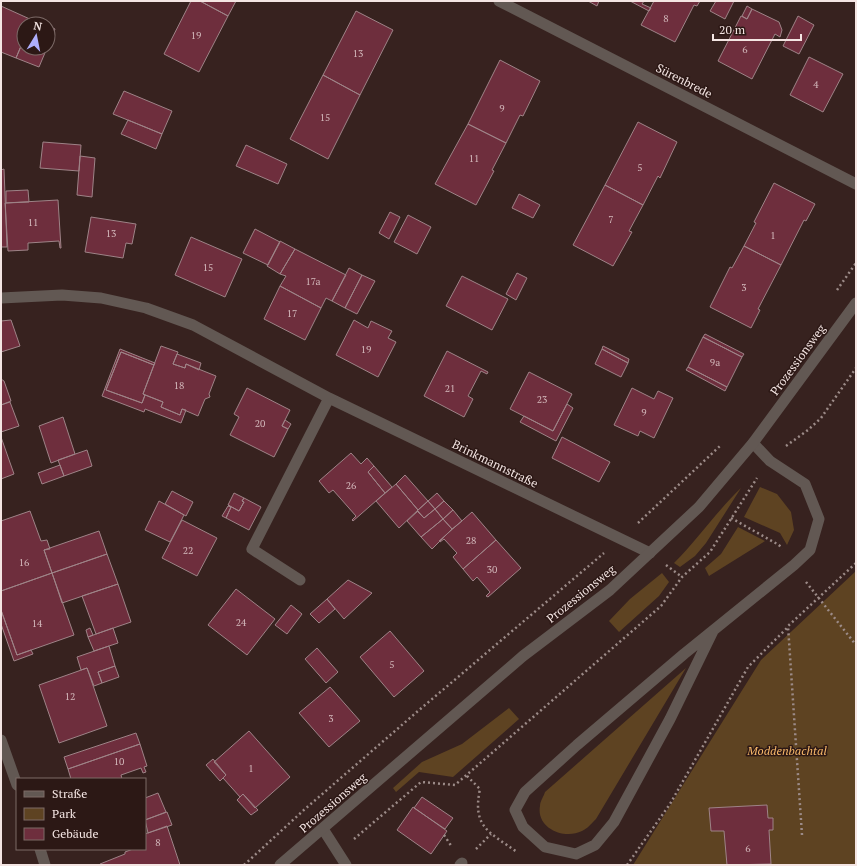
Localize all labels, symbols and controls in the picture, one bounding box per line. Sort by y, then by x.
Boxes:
house number: 8 [663,12,669,25]
north arrow [16,16,56,56]
scale bar [713,16,801,42]
text: N [32,19,44,34]
text: 20 m [719,22,746,37]
house number: 19 [191,29,201,42]
house number: 6 [742,43,748,56]
house number: 13 [353,47,363,60]
street label: Sürenbrede [654,60,715,101]
house number: 4 [813,78,819,91]
house number: 9 [499,102,505,115]
house number: 15 [320,111,330,124]
house number: 11 [469,152,479,165]
house number: 5 [637,161,643,174]
house number: 7 [608,213,614,226]
house number: 11 [28,216,38,229]
house number: 13 [106,227,116,240]
house number: 1 [770,229,776,242]
house number: 15 [203,261,213,274]
house number: 17a [305,275,321,288]
house number: 3 [741,281,747,294]
house number: 17 [287,307,297,320]
street label: Prozessionsweg [767,321,829,398]
house number: 19 [361,343,371,356]
house number: 9a [710,356,720,369]
house number: 18 [174,379,184,392]
house number: 21 [445,382,455,395]
house number: 23 [537,393,547,406]
house number: 9 [641,406,647,419]
house number: 20 [255,417,265,430]
street label: Brinkmannstraße [450,436,541,491]
house number: 26 [346,479,357,492]
house number: 28 [466,534,476,547]
house number: 22 [183,544,193,557]
house number: 16 [19,556,30,569]
street label: Prozessionsweg [543,561,619,626]
house number: 30 [487,563,497,576]
house number: 24 [236,616,247,629]
house number: 14 [32,617,43,630]
house number: 5 [389,658,395,671]
house number: 12 [65,690,75,703]
house number: 3 [328,712,334,725]
park label: Moddenbachtal [746,743,827,758]
house number: 10 [114,755,124,768]
house number: 1 [248,762,254,775]
street label: Prozessionsweg [296,769,370,836]
legend [16,778,146,850]
text: Straße [52,786,87,801]
text: Park [52,806,77,821]
text: Gebäude [52,826,98,841]
house number: 8 [155,836,161,849]
house number: 6 [745,842,751,855]

